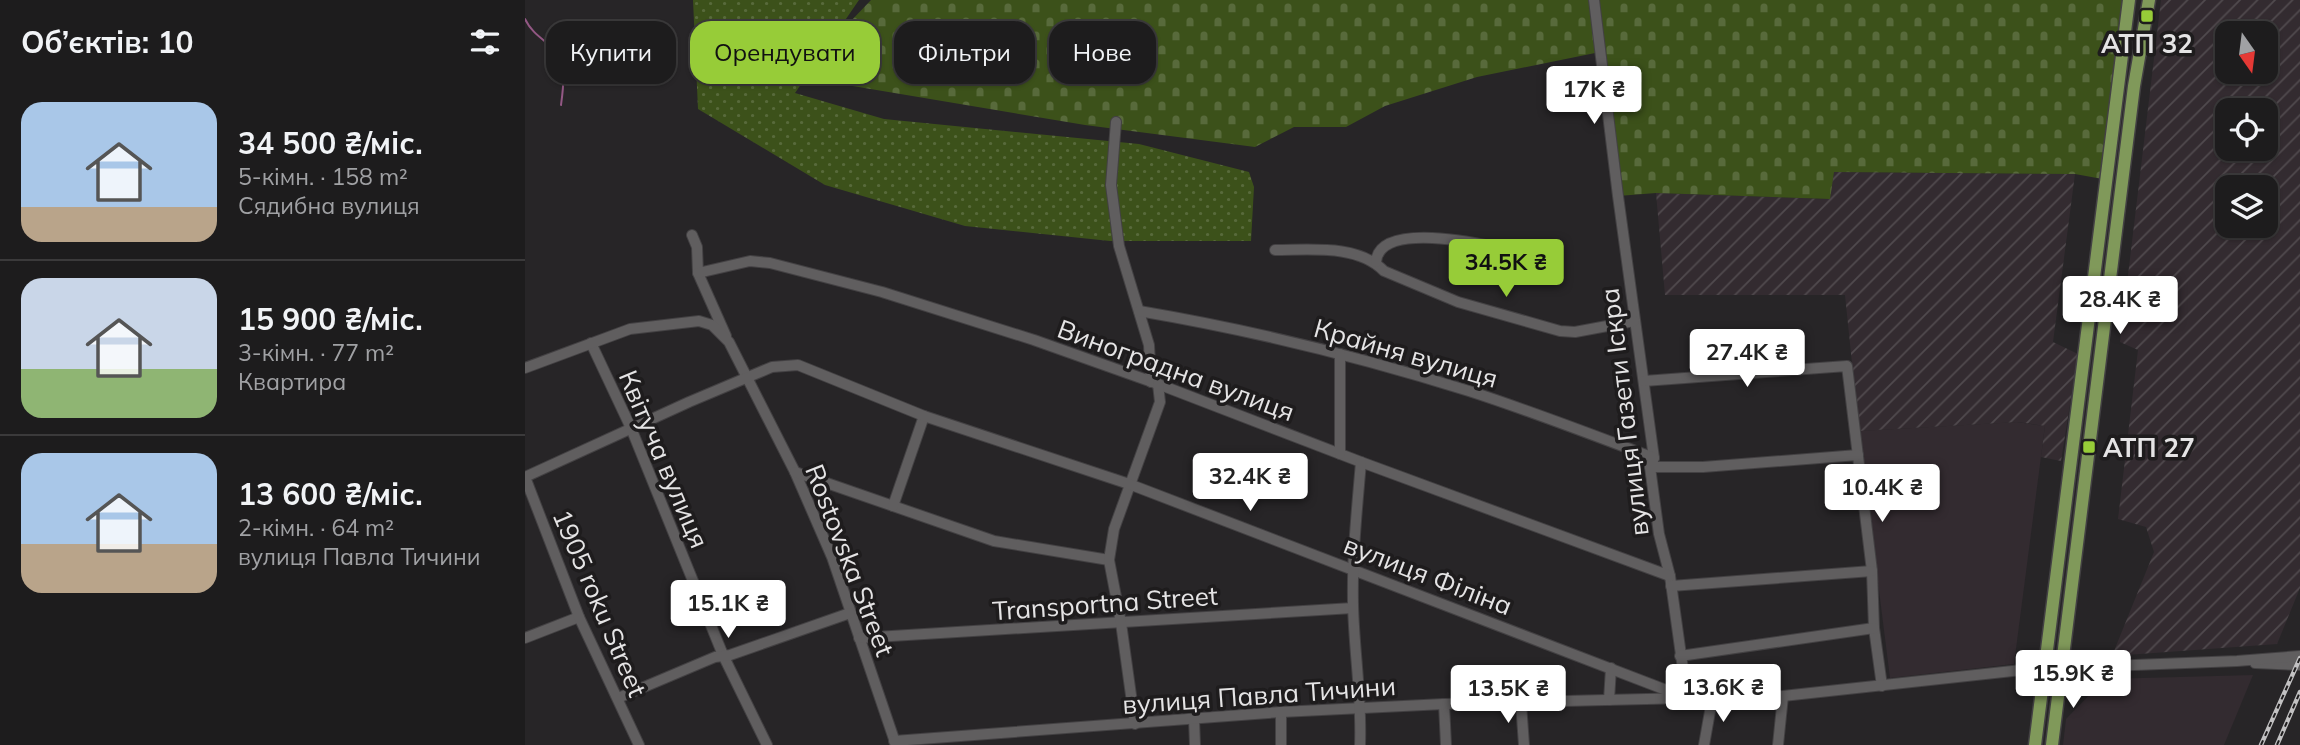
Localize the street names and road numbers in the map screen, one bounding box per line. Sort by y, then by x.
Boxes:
street label: вулиця Газети Іскра [1592,286,1656,538]
street label: Крайня вулиця [1310,311,1502,395]
street label: Виноградна вулиця [1053,312,1299,428]
street label: Квітуча вулиця [612,365,716,553]
street label: Rostovska Street [798,459,902,661]
street label: 1905 roku Street [546,504,654,702]
street label: вулиця Філіна [1339,528,1517,622]
street label: Transportna Street [991,579,1219,627]
street label: вулиця Павла Тичини [1121,669,1397,721]

